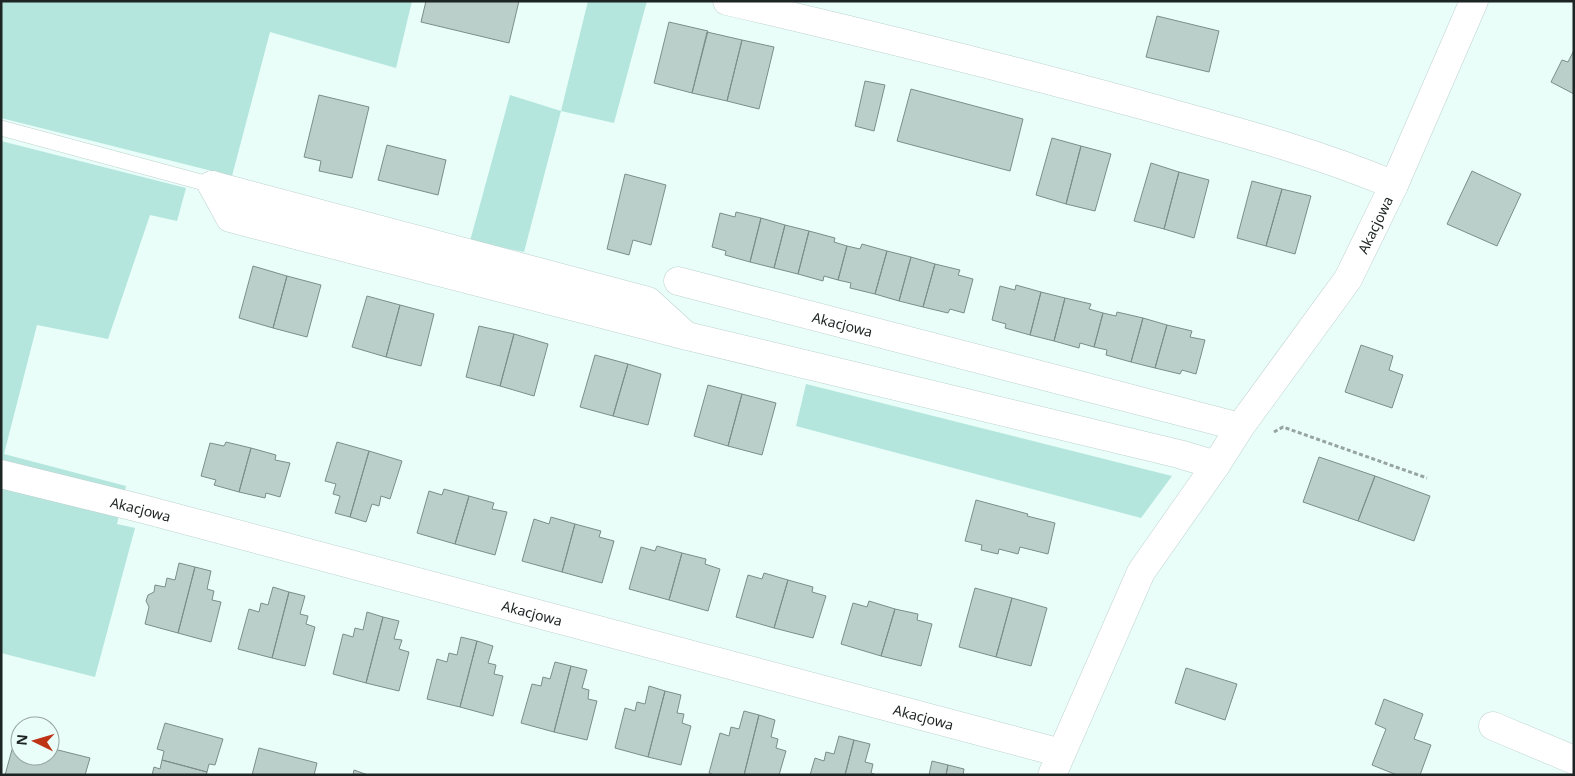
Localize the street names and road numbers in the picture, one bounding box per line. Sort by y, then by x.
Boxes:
street label: Akacjowa [1353,193,1397,257]
street label: Akacjowa [810,307,875,341]
street label: Akacjowa [109,492,173,526]
street label: Akacjowa [500,595,565,630]
street label: Akacjowa [891,699,956,734]

